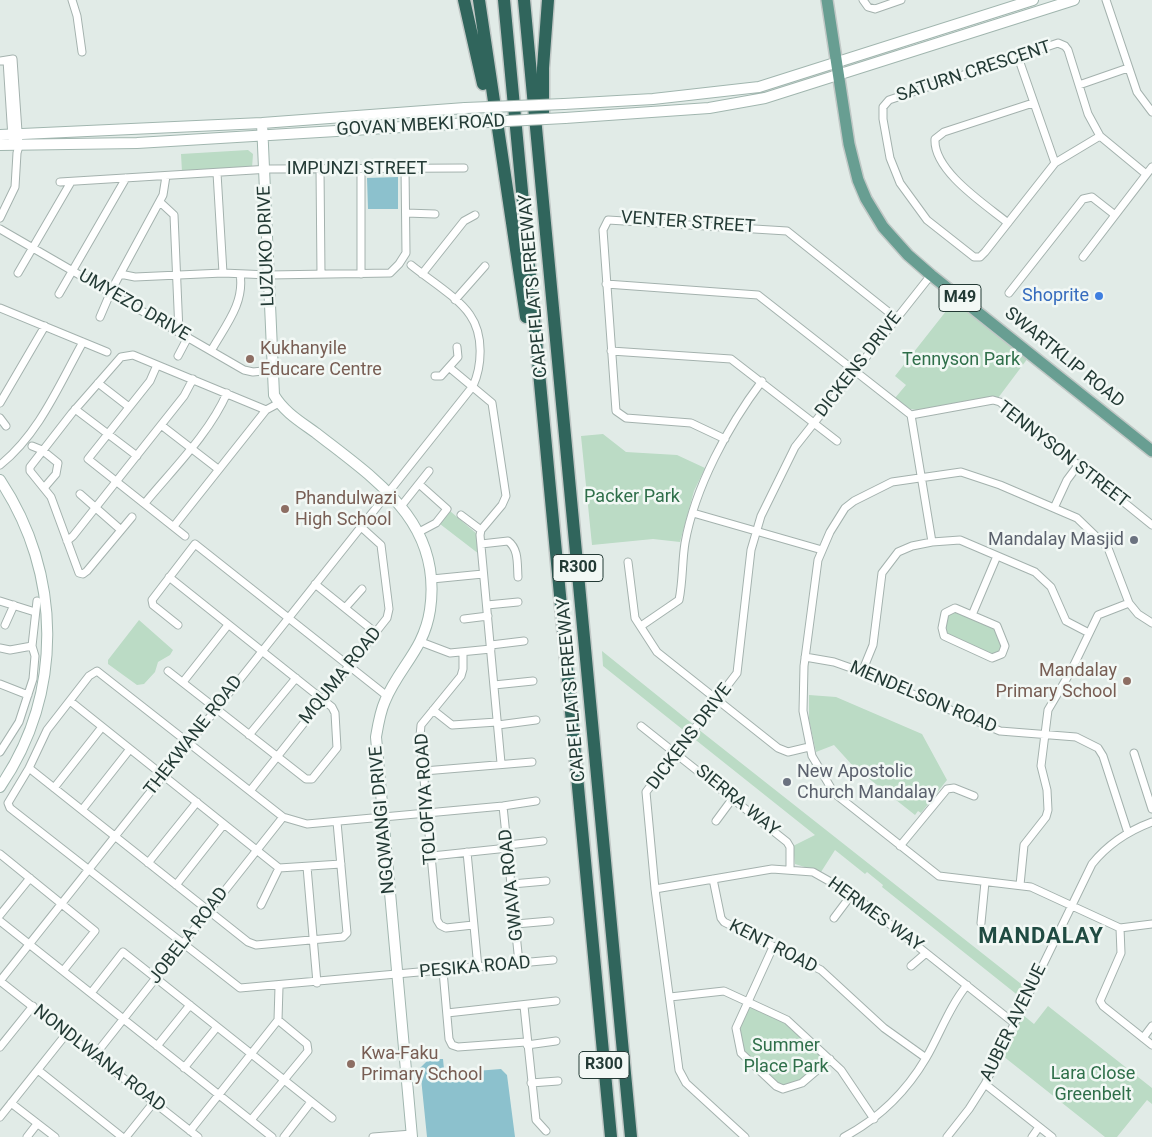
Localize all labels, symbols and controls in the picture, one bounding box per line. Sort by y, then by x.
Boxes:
street label: SATURN CRESCENT [894,37,1054,107]
street label: GOVAN MBEKI ROAD [336,111,506,141]
street label: IMPUNZI STREET [287,158,427,180]
street label: LUZUKO DRIVE [254,185,280,307]
street label: CAPE FLATS FREEWAY [515,193,553,379]
street label: VENTER STREET [620,208,756,238]
street label: UMYEZO DRIVE [74,265,194,347]
road number: M49 [939,284,981,312]
place label: Shoprite [1022,285,1089,307]
marker: Shoprite [1093,290,1105,302]
street label: SWARTKLIP ROAD [1000,303,1128,413]
street label: DICKENS DRIVE [811,308,907,422]
place label: Kukhanyile Educare Centre [260,338,382,380]
park label: Tennyson Park [902,349,1020,371]
marker: Kukhanyile Educare Centre [244,353,256,365]
street label: TENNYSON STREET [993,397,1133,513]
park label: Packer Park [584,486,680,508]
place label: Phandulwazi High School [295,488,397,530]
marker: Phandulwazi High School [279,503,291,515]
place label: Mandalay Masjid [988,529,1124,551]
marker: Mandalay Masjid [1128,534,1140,546]
road number: R300 [553,554,603,582]
street label: CAPE FLATS FREEWAY [553,597,591,783]
street label: MQUMA ROAD [295,623,387,729]
street label: MENDELSON ROAD [846,657,1000,739]
place label: Mandalay Primary School [995,660,1117,702]
street label: THEKWANE ROAD [140,672,248,800]
marker: Mandalay Primary School [1121,675,1133,687]
street label: DICKENS DRIVE [643,680,737,794]
street label: TOLOFIYA ROAD [412,732,442,866]
street label: NGQWANGI DRIVE [366,745,400,895]
street label: SIERRA WAY [691,761,783,841]
place label: New Apostolic Church Mandalay [797,761,936,804]
marker: New Apostolic Church Mandalay [781,776,793,788]
street label: GWAVA ROAD [495,828,529,942]
street label: HERMES WAY [823,873,927,957]
street label: JOBELA ROAD [145,883,233,989]
street label: KENT ROAD [725,916,821,978]
district label: MANDALAY [977,924,1105,950]
street label: PESIKA ROAD [419,952,531,984]
street label: AUBER AVENUE [976,961,1052,1085]
street label: NONDLWANA ROAD [29,1001,169,1117]
park label: Summer Place Park [743,1035,829,1078]
place label: Kwa-Faku Primary School [361,1043,483,1086]
road number: R300 [579,1052,629,1078]
marker: Kwa-Faku Primary School [345,1058,357,1070]
park label: Lara Close Greenbelt [1051,1063,1135,1106]

